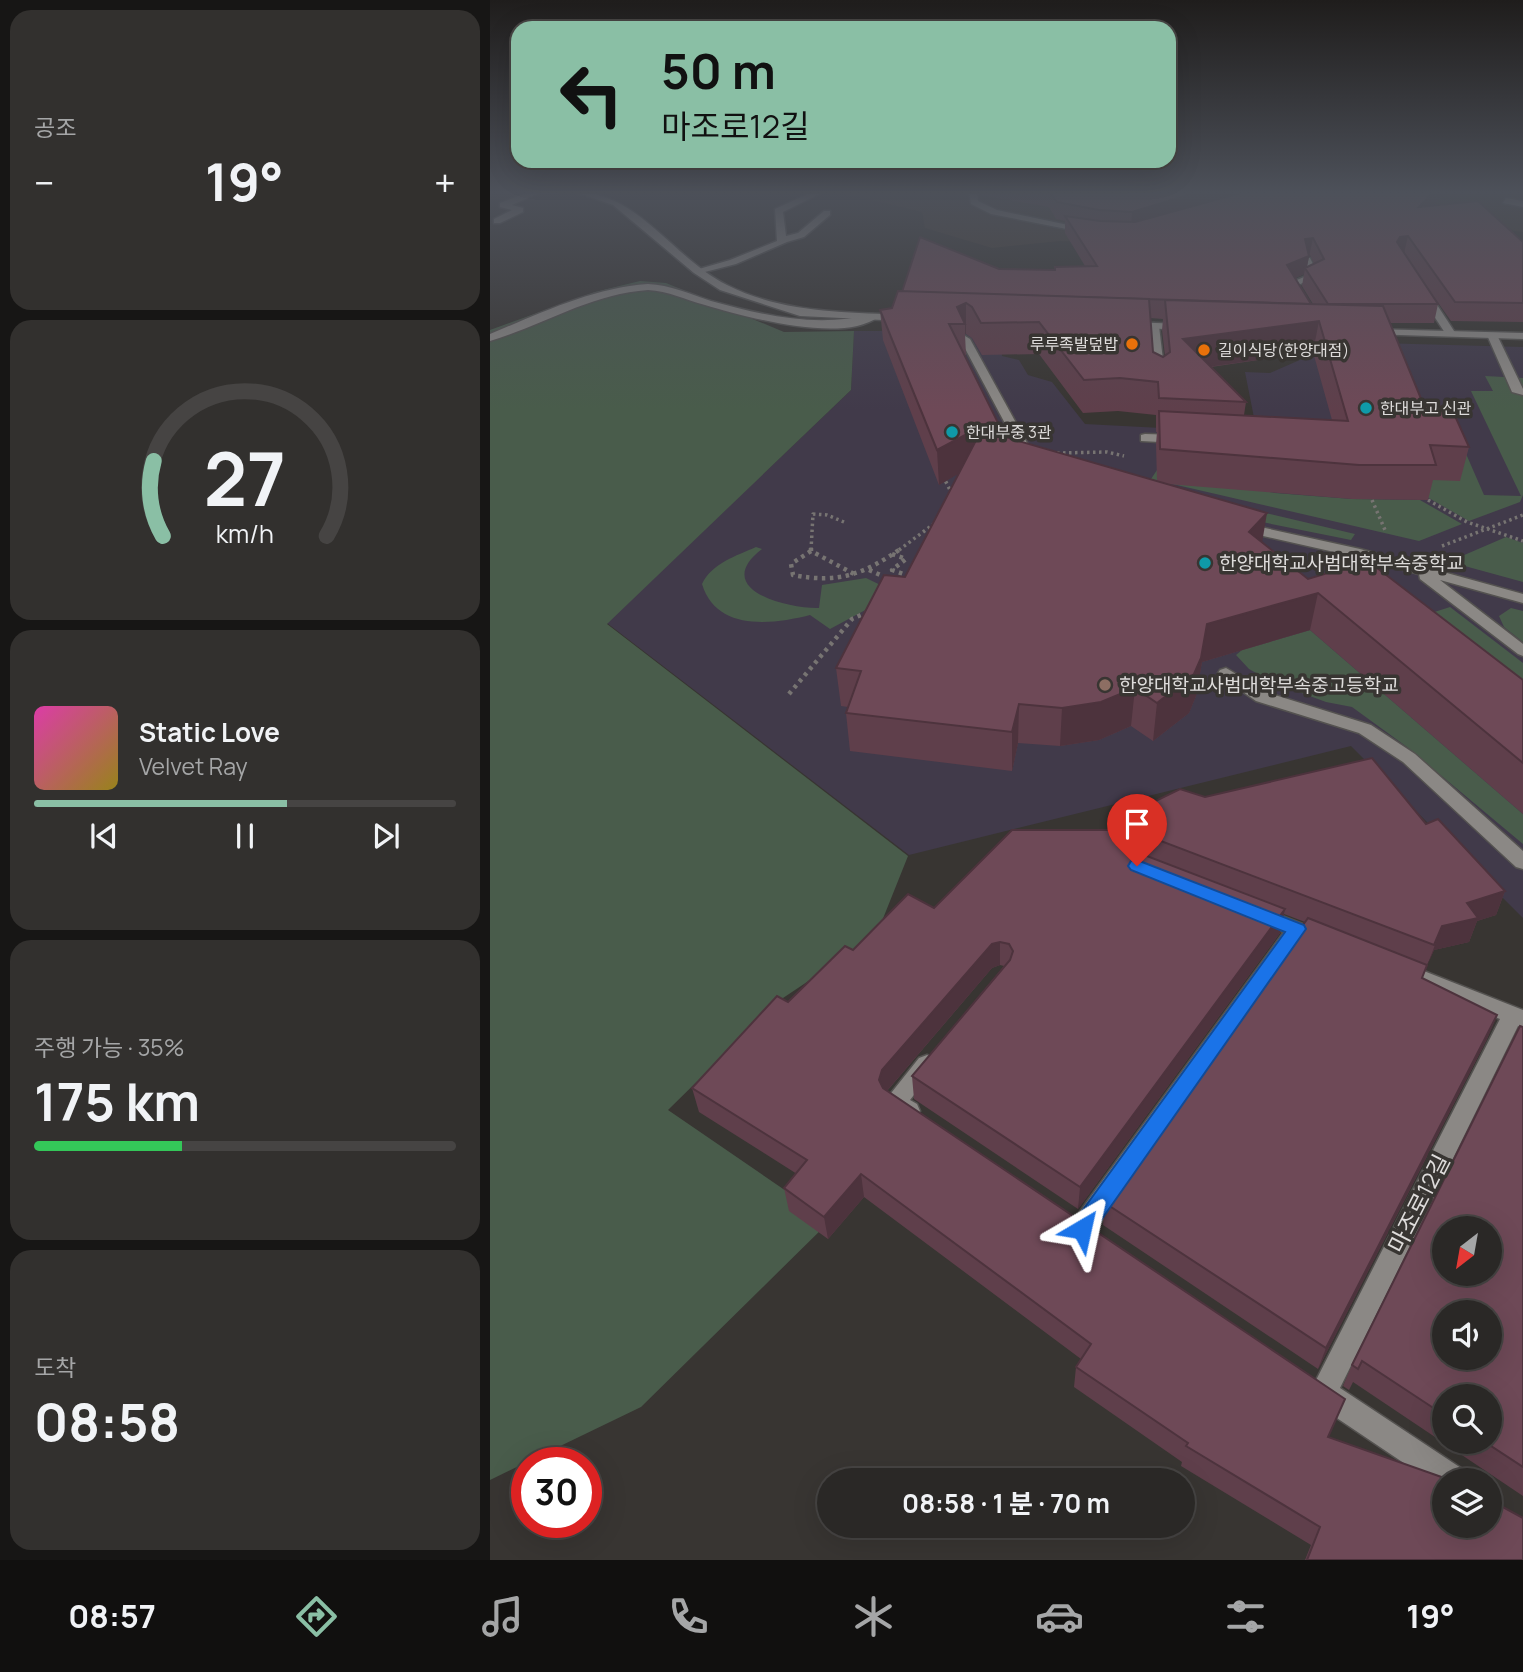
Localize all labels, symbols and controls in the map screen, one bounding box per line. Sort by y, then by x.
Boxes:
text: 50 m [661,37,776,104]
icon: left [546,49,637,140]
text: 마조로12길 [661,104,809,148]
text: 공조 [34,111,76,143]
text: 19° [205,146,284,217]
text: − [34,156,55,208]
text: + [434,156,456,208]
place label: 루루족발덮밥 [1030,333,1118,355]
marker: 루루족발덮밥 [1124,336,1140,352]
place label: 길이식당(한양대점) [1218,339,1349,361]
marker: 길이식당(한양대점) [1196,342,1212,358]
place label: 한대부고 신관 [1380,397,1472,419]
marker: 한대부고 신관 [1358,400,1374,416]
place label: 한대부중 3관 [966,421,1052,443]
marker: 한대부중 3관 [944,424,960,440]
text: 27 [204,428,286,528]
text: km/h [216,516,274,551]
place label: 한양대학교사범대학부속중학교 [1219,550,1464,576]
marker: 한양대학교사범대학부속중학교 [1197,555,1213,571]
place label: 한양대학교사범대학부속중고등학교 [1119,672,1399,698]
marker: 한양대학교사범대학부속중고등학교 [1097,677,1113,693]
text: Static Love [139,714,280,750]
text: Velvet Ray [139,750,248,782]
pin [1107,794,1167,866]
icon: arrive [1118,805,1156,843]
icon: previous [85,817,123,855]
icon: pause [226,817,264,855]
icon: next [367,817,405,855]
text: 주행 가능 · 35% [34,1031,184,1063]
text: 175 km [34,1066,200,1137]
street label: 마조로12길 [1380,1148,1456,1258]
position arrow [1045,1192,1119,1266]
north arrow [1432,1216,1502,1286]
map controls [1432,1216,1502,1538]
button: sound [1432,1300,1502,1370]
text: 도착 [34,1351,76,1383]
button: search [1432,1384,1502,1454]
text: 08:58 [34,1386,180,1457]
speed limit sign: 30 [511,1447,602,1538]
button: layers [1432,1468,1502,1538]
text: 08:58 · 1 분 · 70 m [902,1485,1110,1521]
icon: directions [292,1592,341,1641]
icon: music [478,1592,527,1641]
icon: phone [664,1592,713,1641]
icon: climate [849,1592,898,1641]
icon: car [1035,1592,1084,1641]
icon: filters [1221,1592,1270,1641]
text: 08:57 [68,1594,156,1638]
text: 19° [1406,1594,1455,1638]

